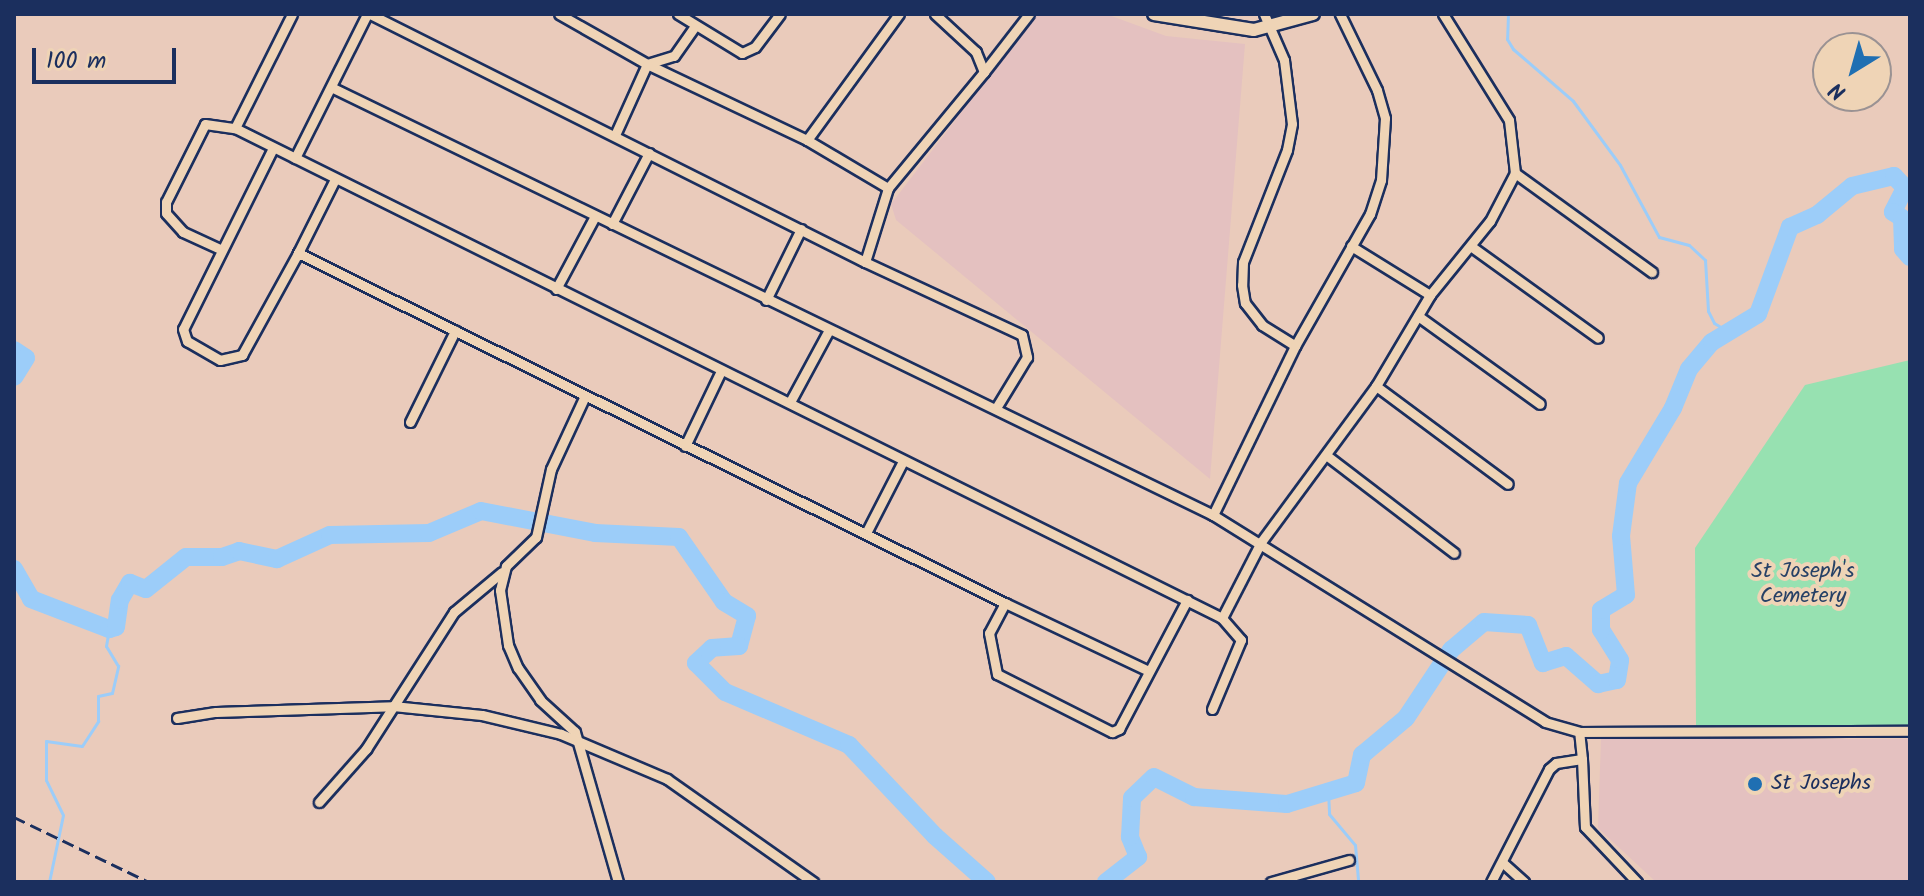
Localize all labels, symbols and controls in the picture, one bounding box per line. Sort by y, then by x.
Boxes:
scale bar [36,32,180,82]
north arrow [1812,32,1892,112]
text: 100 m [46,42,106,81]
text: N [1822,72,1855,108]
park label: St Joseph's Cemetery [1751,558,1855,610]
place label: St Josephs [1771,771,1871,797]
marker: St Josephs [1746,775,1764,793]

